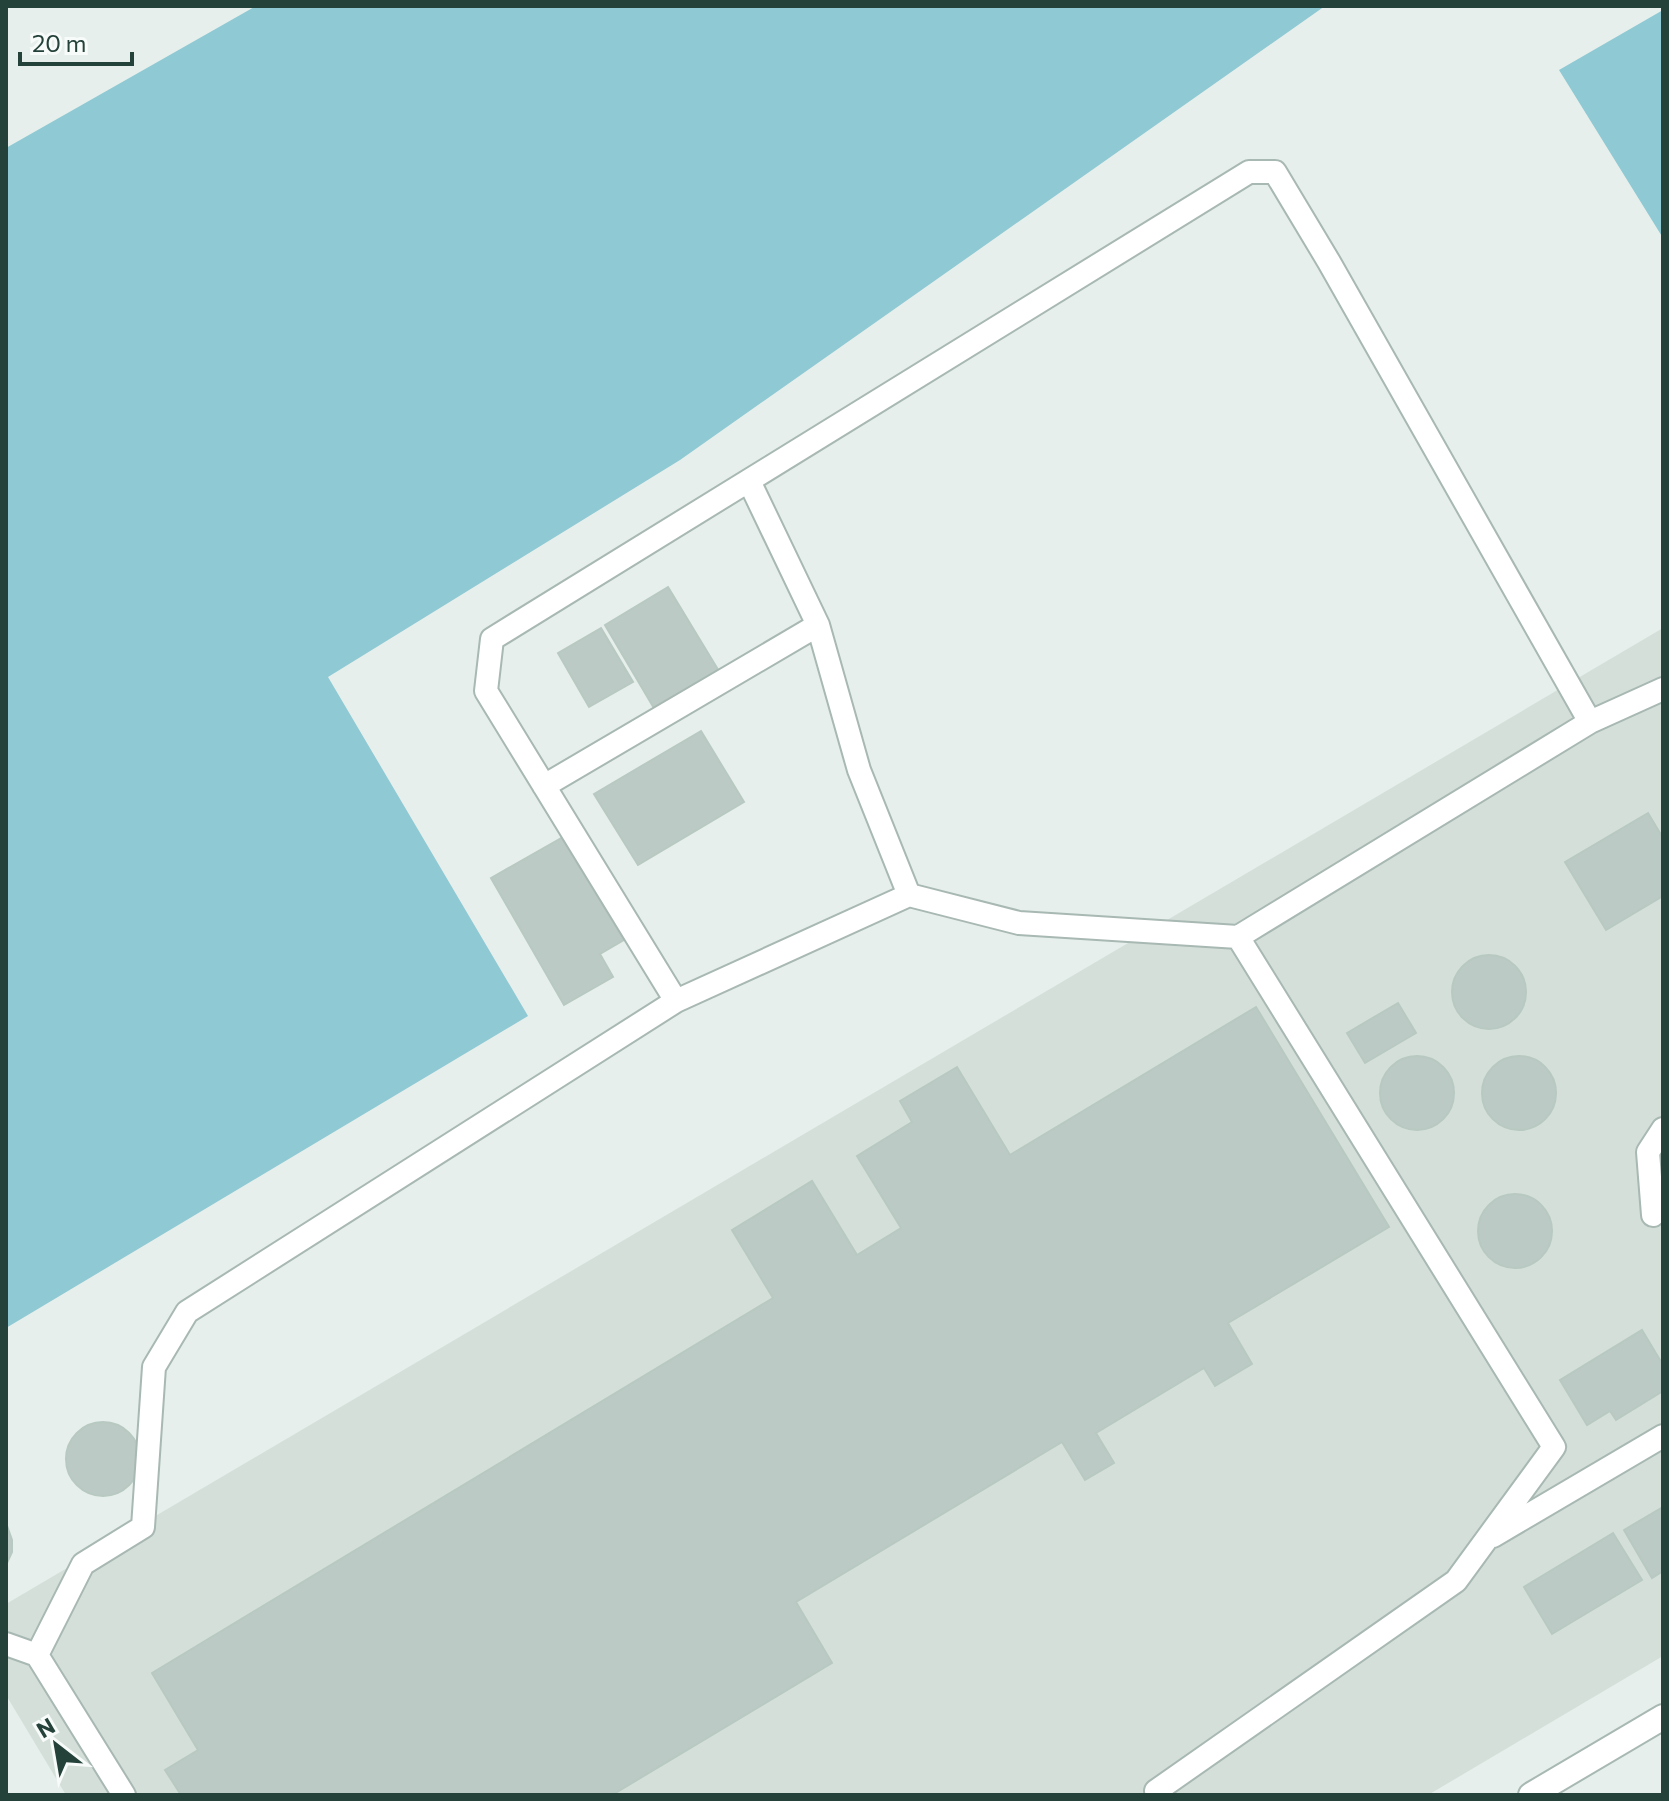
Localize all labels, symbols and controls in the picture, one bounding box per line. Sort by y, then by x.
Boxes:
scale bar [20,16,132,66]
text: 20 m [32,28,86,57]
north arrow [16,1705,96,1785]
text: N [31,1712,59,1743]

